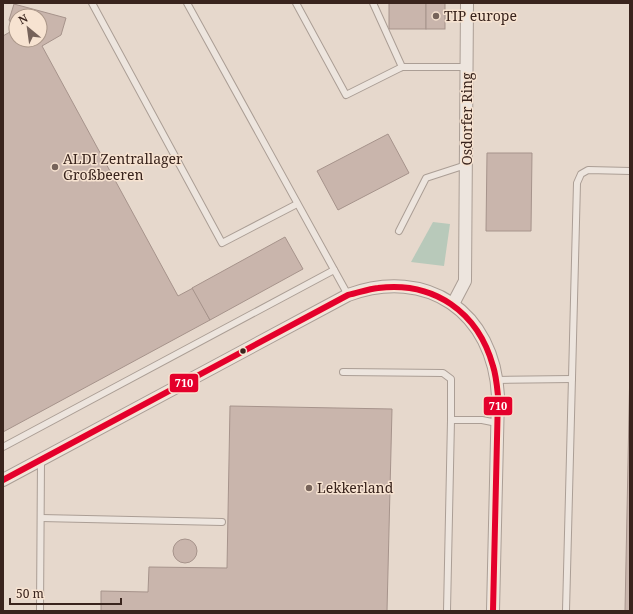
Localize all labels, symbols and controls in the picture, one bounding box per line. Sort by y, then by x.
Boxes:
place label: TIP europe [444,6,517,25]
north arrow [8,8,48,48]
text: N [15,10,31,27]
marker: TIP europe [431,11,441,21]
street label: Osdorfer Ring [457,72,476,166]
place label: ALDI Zentrallager Großbeeren [63,149,183,184]
marker: ALDI Zentrallager Großbeeren [50,162,60,172]
unlabelled marker [238,346,248,356]
line badge: 710 [169,373,199,393]
text: 710 [175,375,193,390]
line badge: 710 [483,396,513,416]
text: 710 [489,398,507,413]
place label: Lekkerland [317,478,394,497]
marker: Lekkerland [304,483,314,493]
scale bar [10,580,121,606]
text: 50 m [16,585,44,602]

